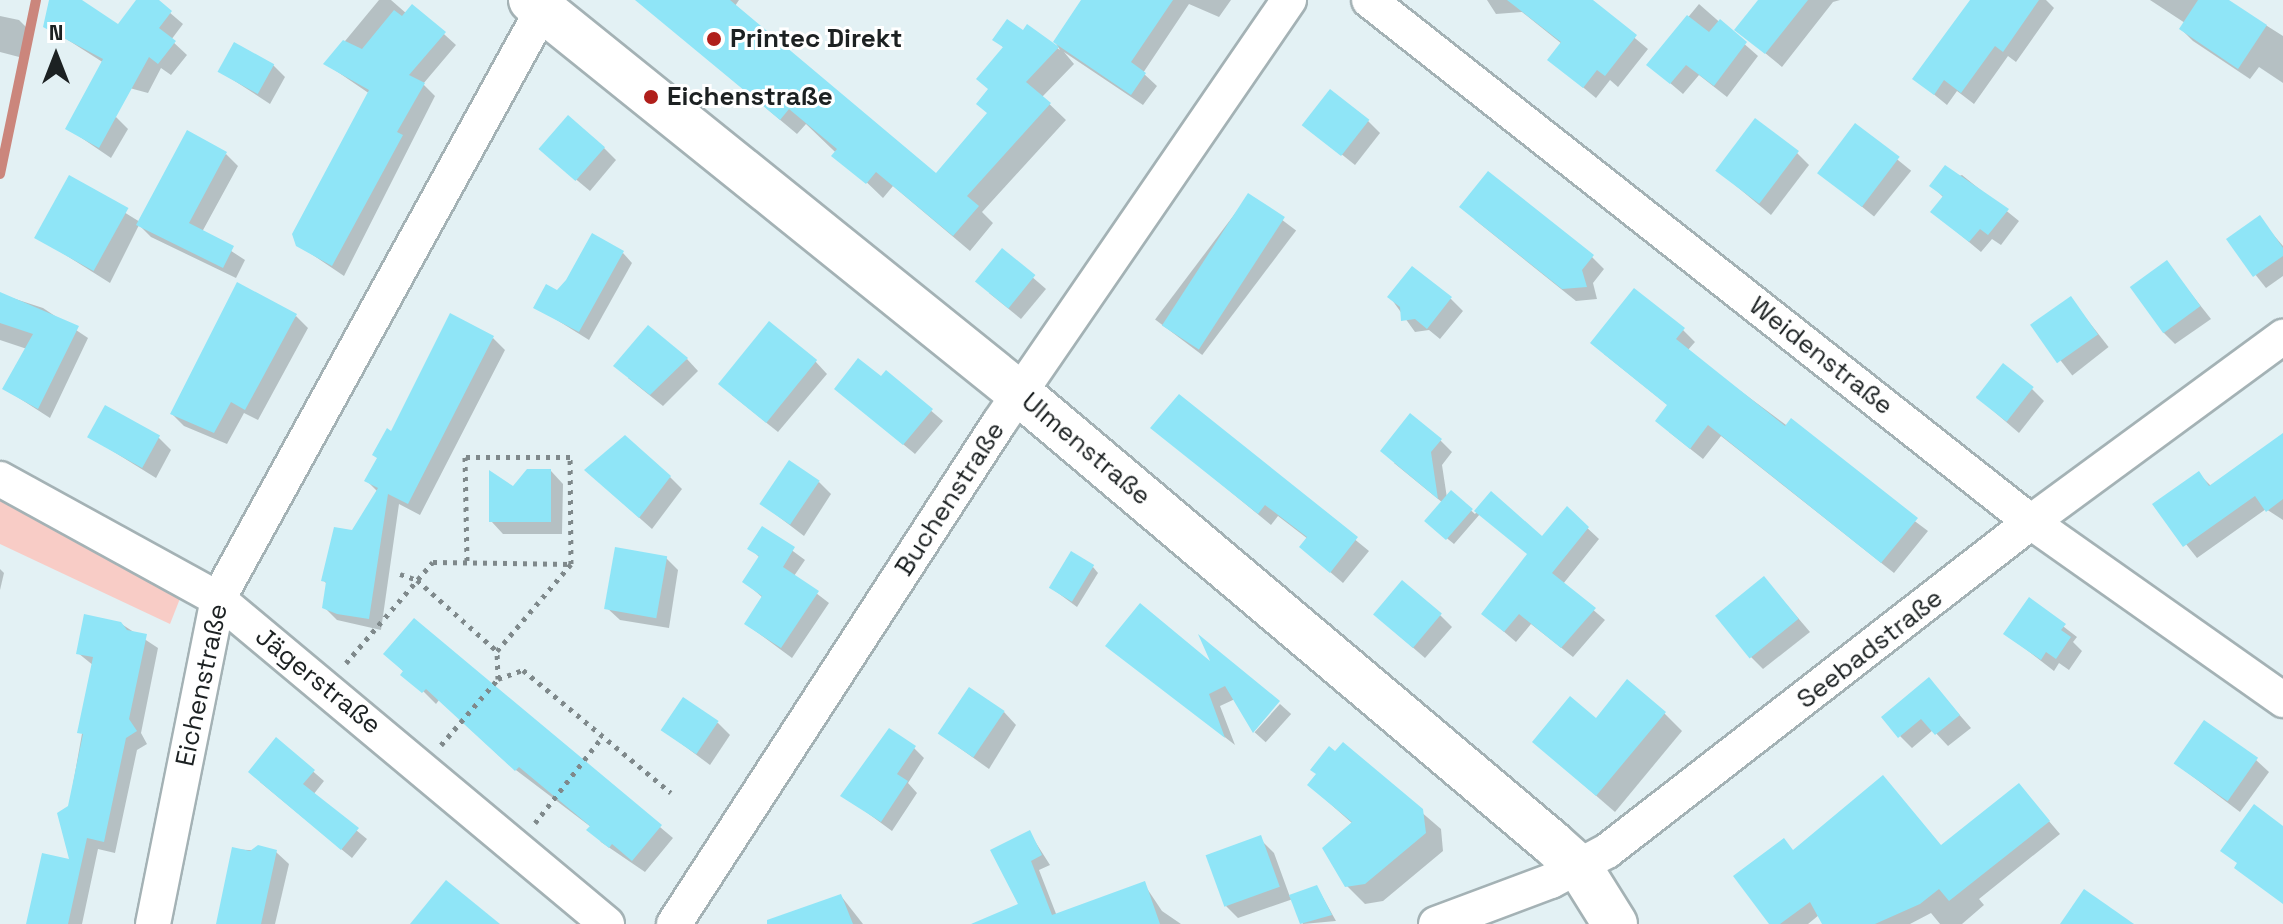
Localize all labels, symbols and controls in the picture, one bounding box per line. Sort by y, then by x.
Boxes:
north arrow [16,16,96,96]
text: N [49,18,63,46]
place label: Printec Direkt [730,23,902,55]
marker: Printec Direkt [705,30,723,48]
place label: Eichenstraße [667,81,833,113]
marker: Eichenstraße [642,88,660,106]
street label: Weidenstraße [1743,290,1899,422]
street label: Ulmenstraße [1015,386,1157,512]
street label: Buchenstraße [889,416,1011,582]
street label: Seebadstraße [1791,582,1949,716]
street label: Eichenstraße [170,601,234,769]
street label: Jägerstraße [249,621,387,741]

